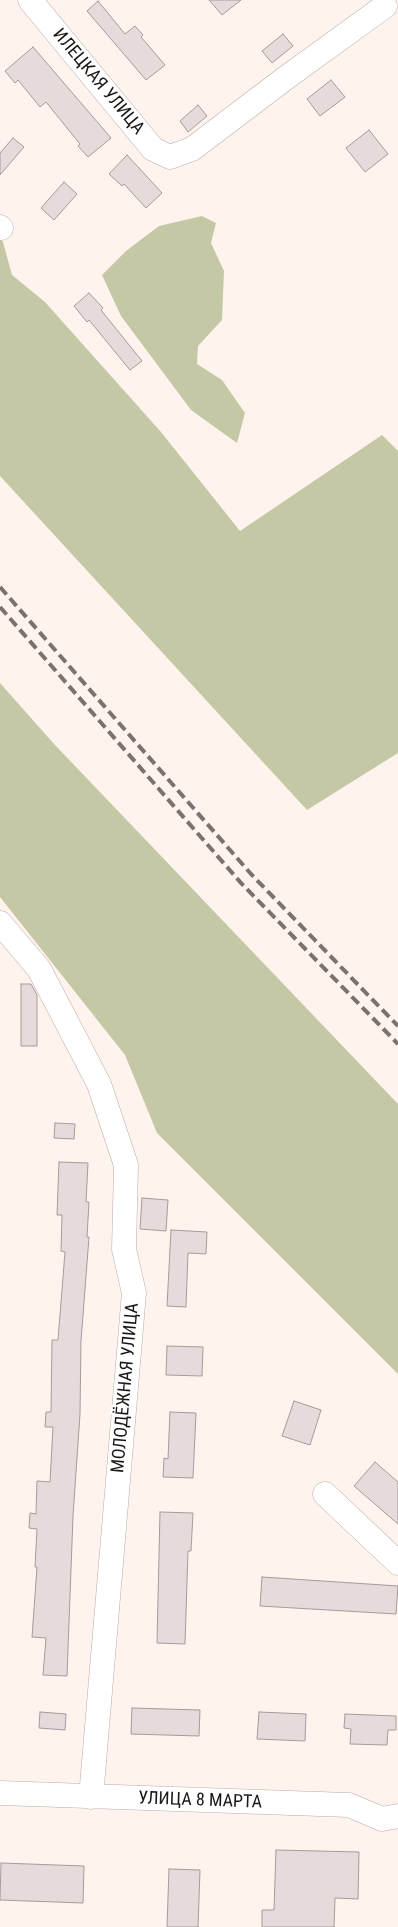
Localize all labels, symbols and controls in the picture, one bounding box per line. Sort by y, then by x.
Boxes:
street label: ИЛЕЦКАЯ УЛИЦА [48,25,148,139]
street label: МОЛОДЁЖНАЯ УЛИЦА [108,1302,144,1474]
street label: УЛИЦА 8 МАРТА [138,1788,262,1814]

